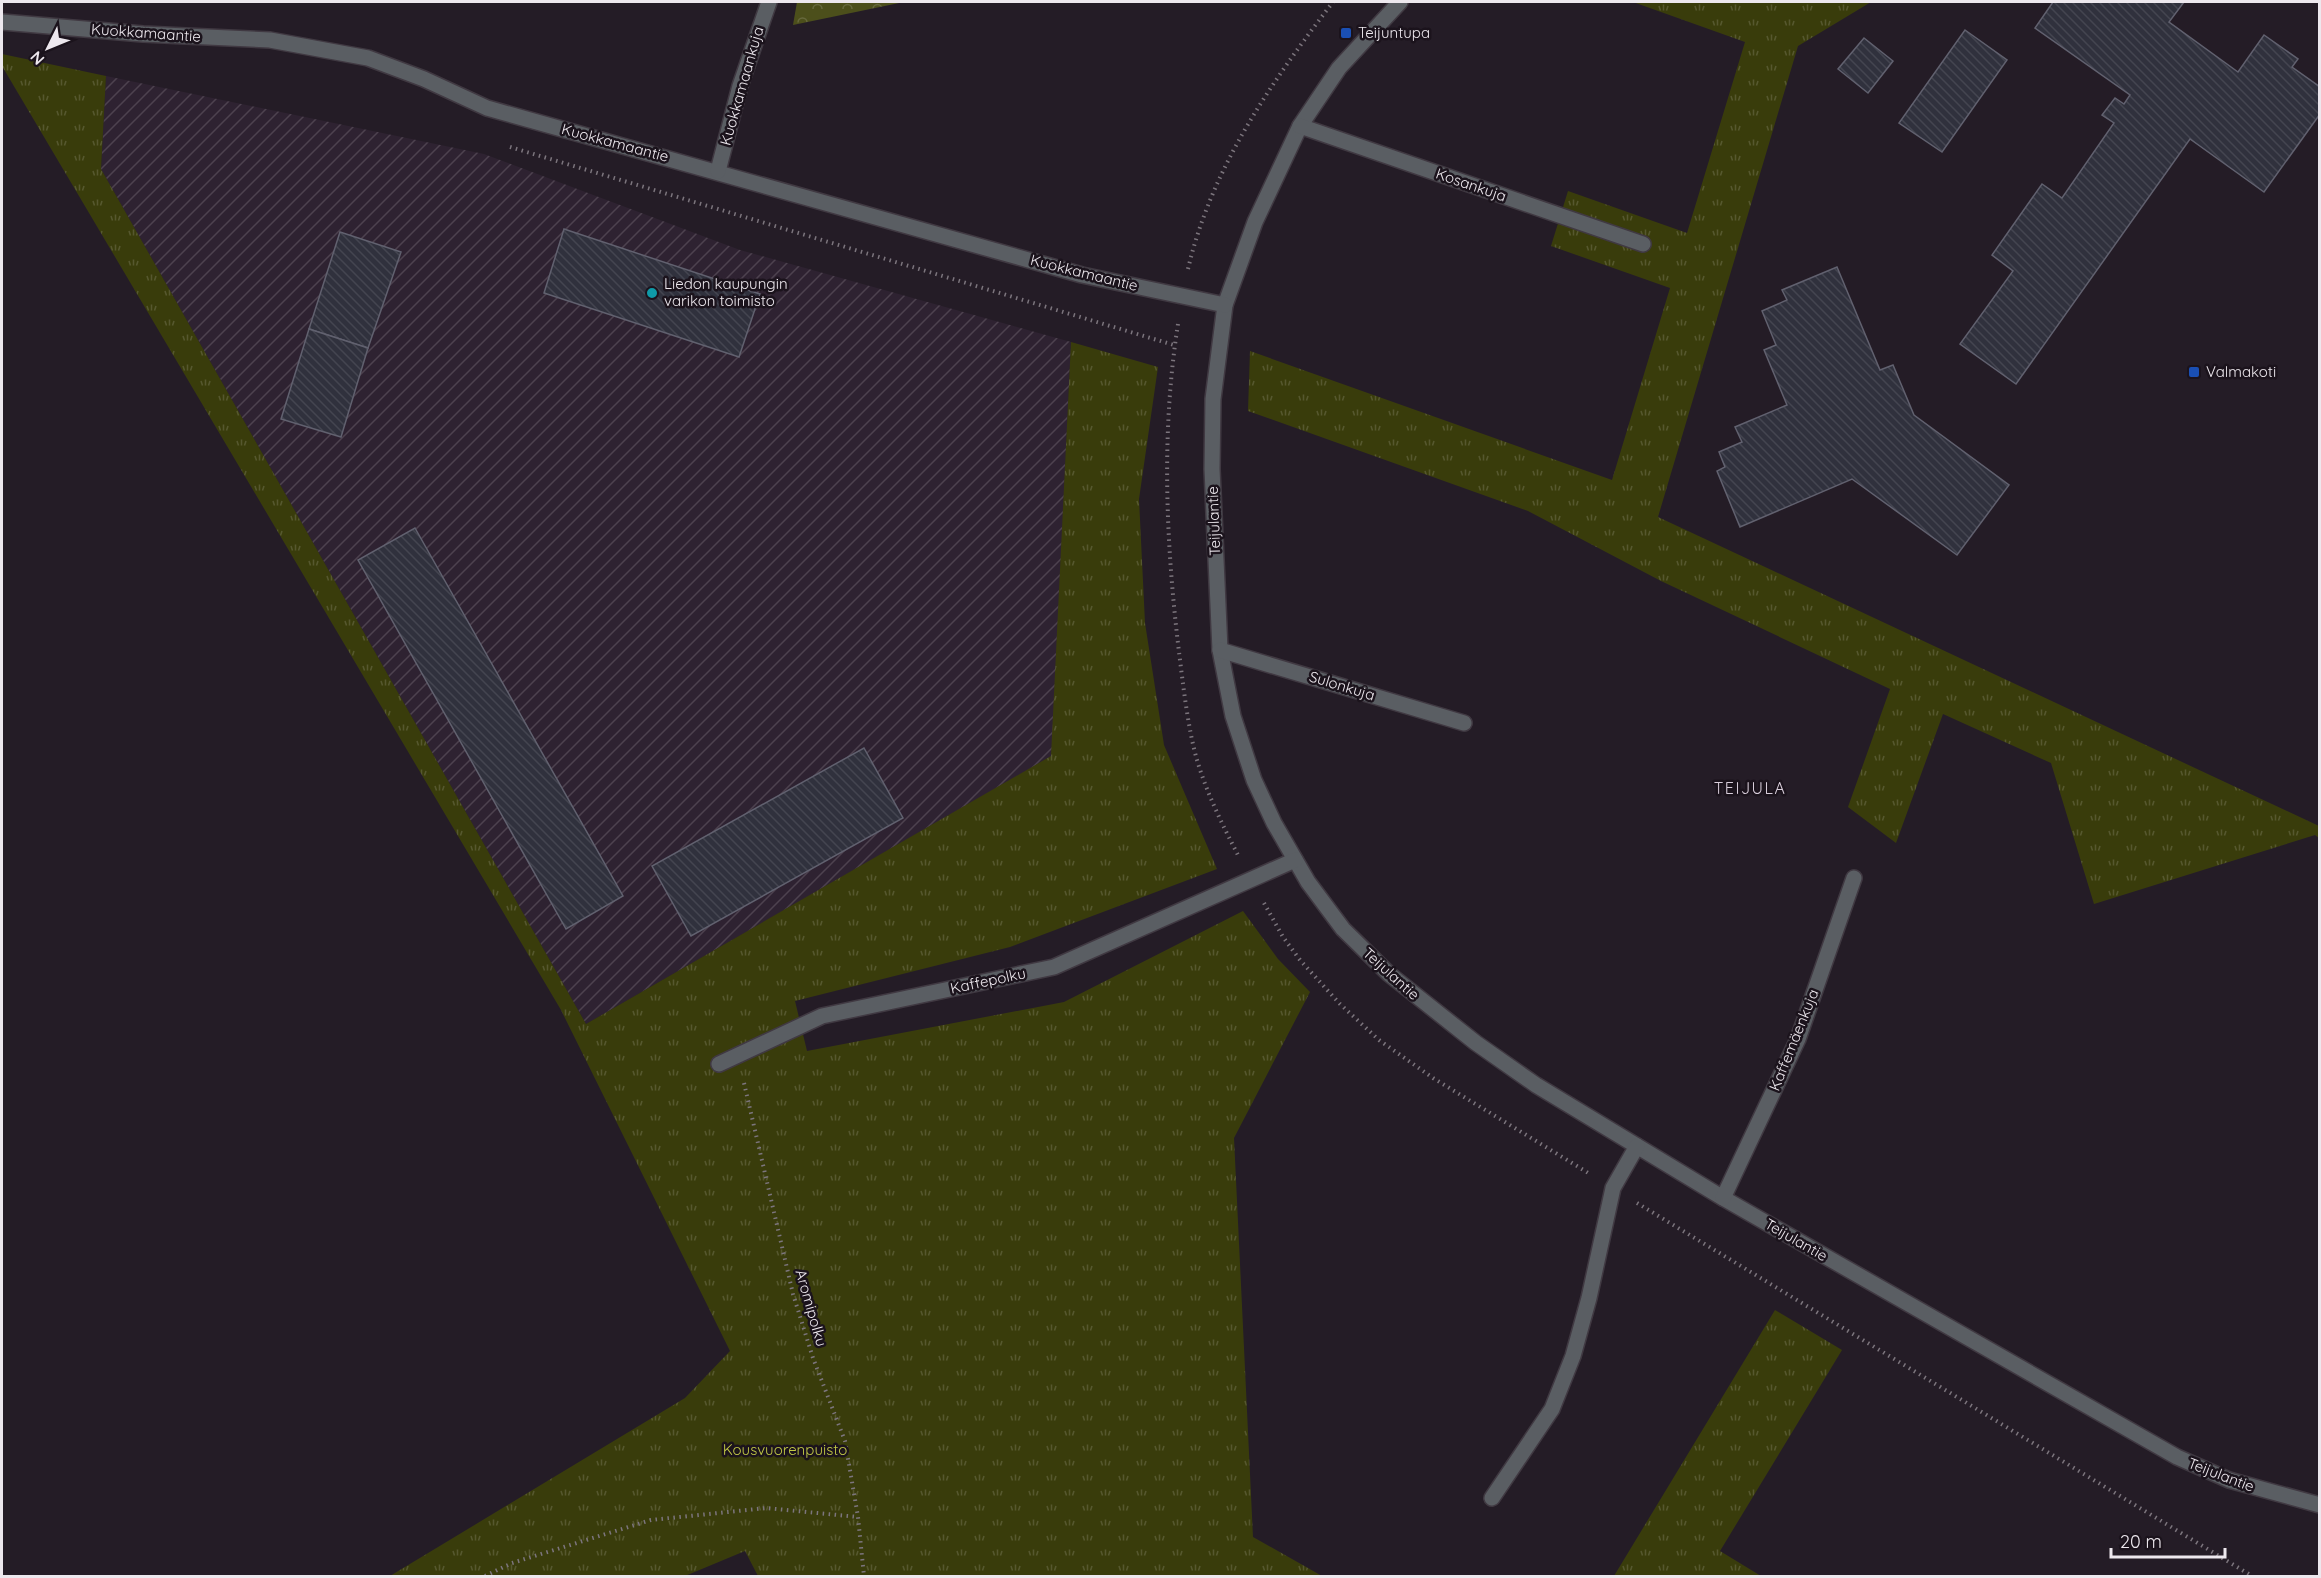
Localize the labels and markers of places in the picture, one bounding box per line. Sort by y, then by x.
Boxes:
place label: Teijuntupa [1358,23,1430,42]
marker: Teijuntupa [1339,26,1353,40]
place label: Liedon kaupungin varikon toimisto [664,274,788,310]
marker: Liedon kaupungin varikon toimisto [645,286,659,300]
place label: Valmakoti [2206,362,2276,381]
marker: Valmakoti [2187,365,2201,379]

